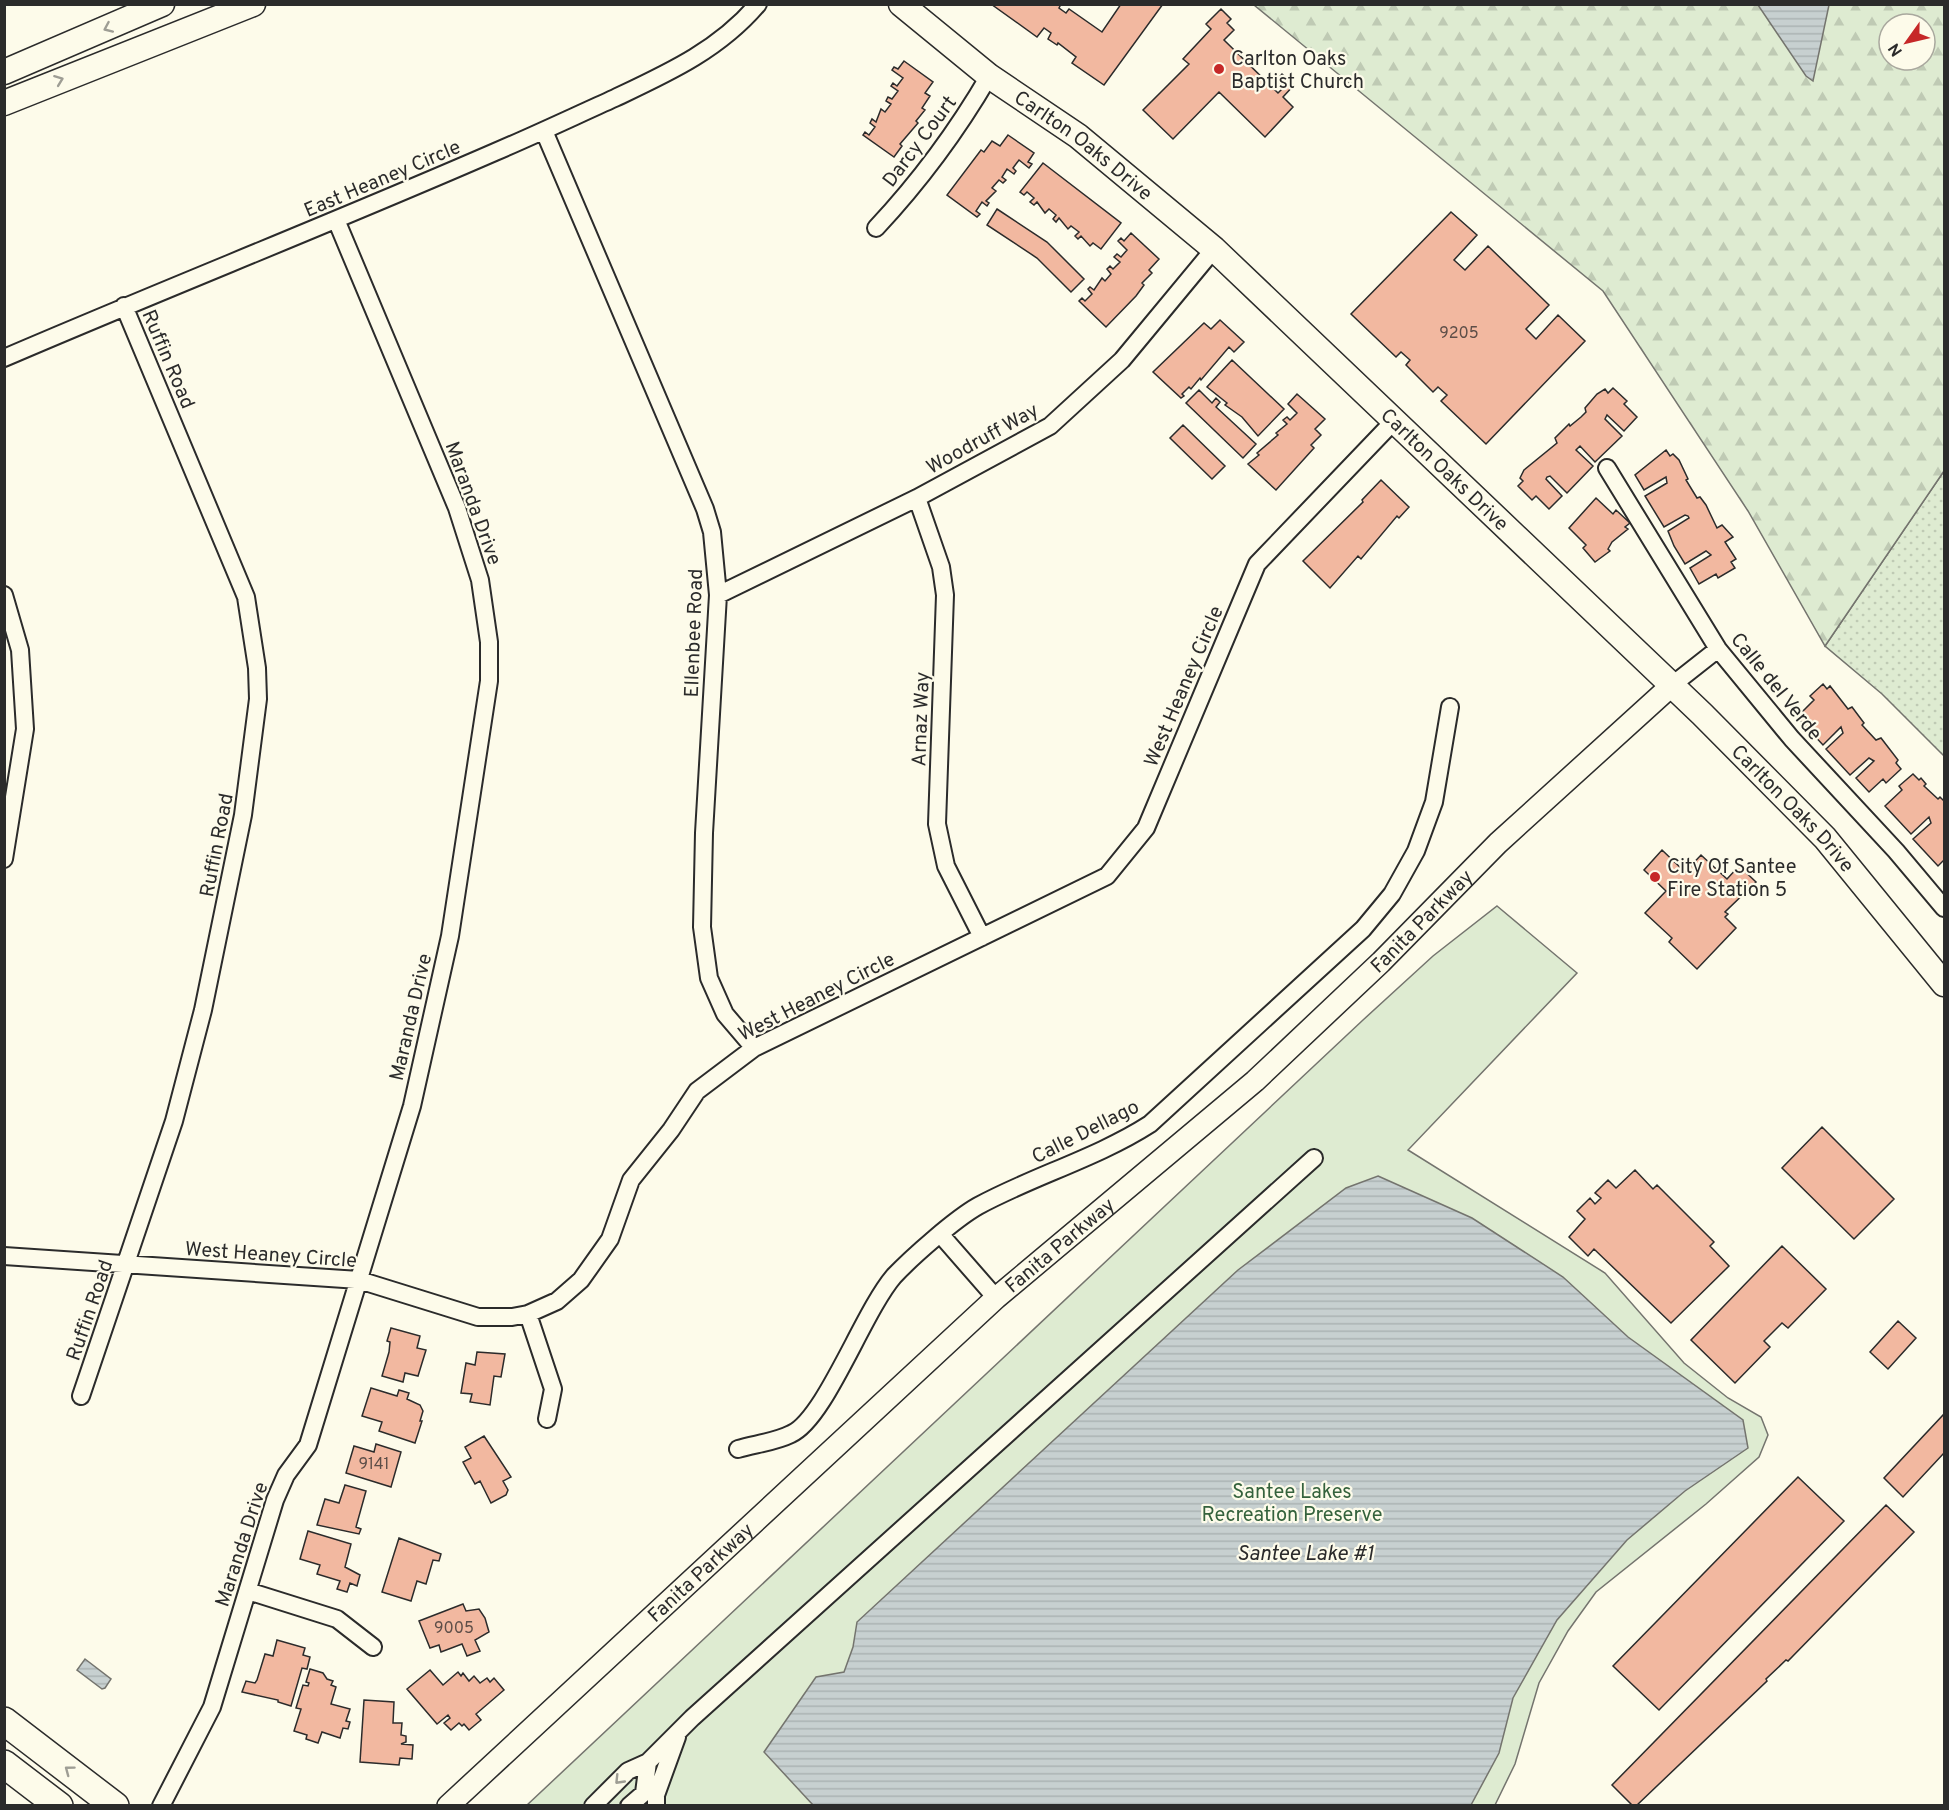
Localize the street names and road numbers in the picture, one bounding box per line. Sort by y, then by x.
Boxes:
street label: Carlton Oaks Drive [1008,86,1157,207]
street label: Darcy Court [878,91,963,193]
street label: East Heaney Circle [300,135,465,225]
street label: Ruffin Road [135,306,200,413]
street label: Woodruff Way [922,398,1044,481]
street label: Carlton Oaks Drive [1374,403,1513,538]
street label: Maranda Drive [438,438,507,569]
street label: Ellenbee Road [680,568,710,698]
street label: West Heaney Circle [1139,602,1230,771]
street label: Calle del Verde [1724,628,1827,747]
street label: Arnaz Way [907,671,937,767]
street label: Carlton Oaks Drive [1725,740,1859,879]
street label: Ruffin Road [195,791,241,899]
street label: Fanita Parkway [1366,865,1480,980]
street label: West Heaney Circle [734,947,900,1048]
street label: Maranda Drive [385,951,439,1084]
street label: Calle Dellago [1028,1095,1144,1171]
street label: Fanita Parkway [1000,1193,1121,1300]
street label: West Heaney Circle [184,1237,358,1275]
street label: Ruffin Road [61,1257,120,1365]
street label: Maranda Drive [210,1479,275,1610]
street label: Fanita Parkway [643,1518,760,1629]

